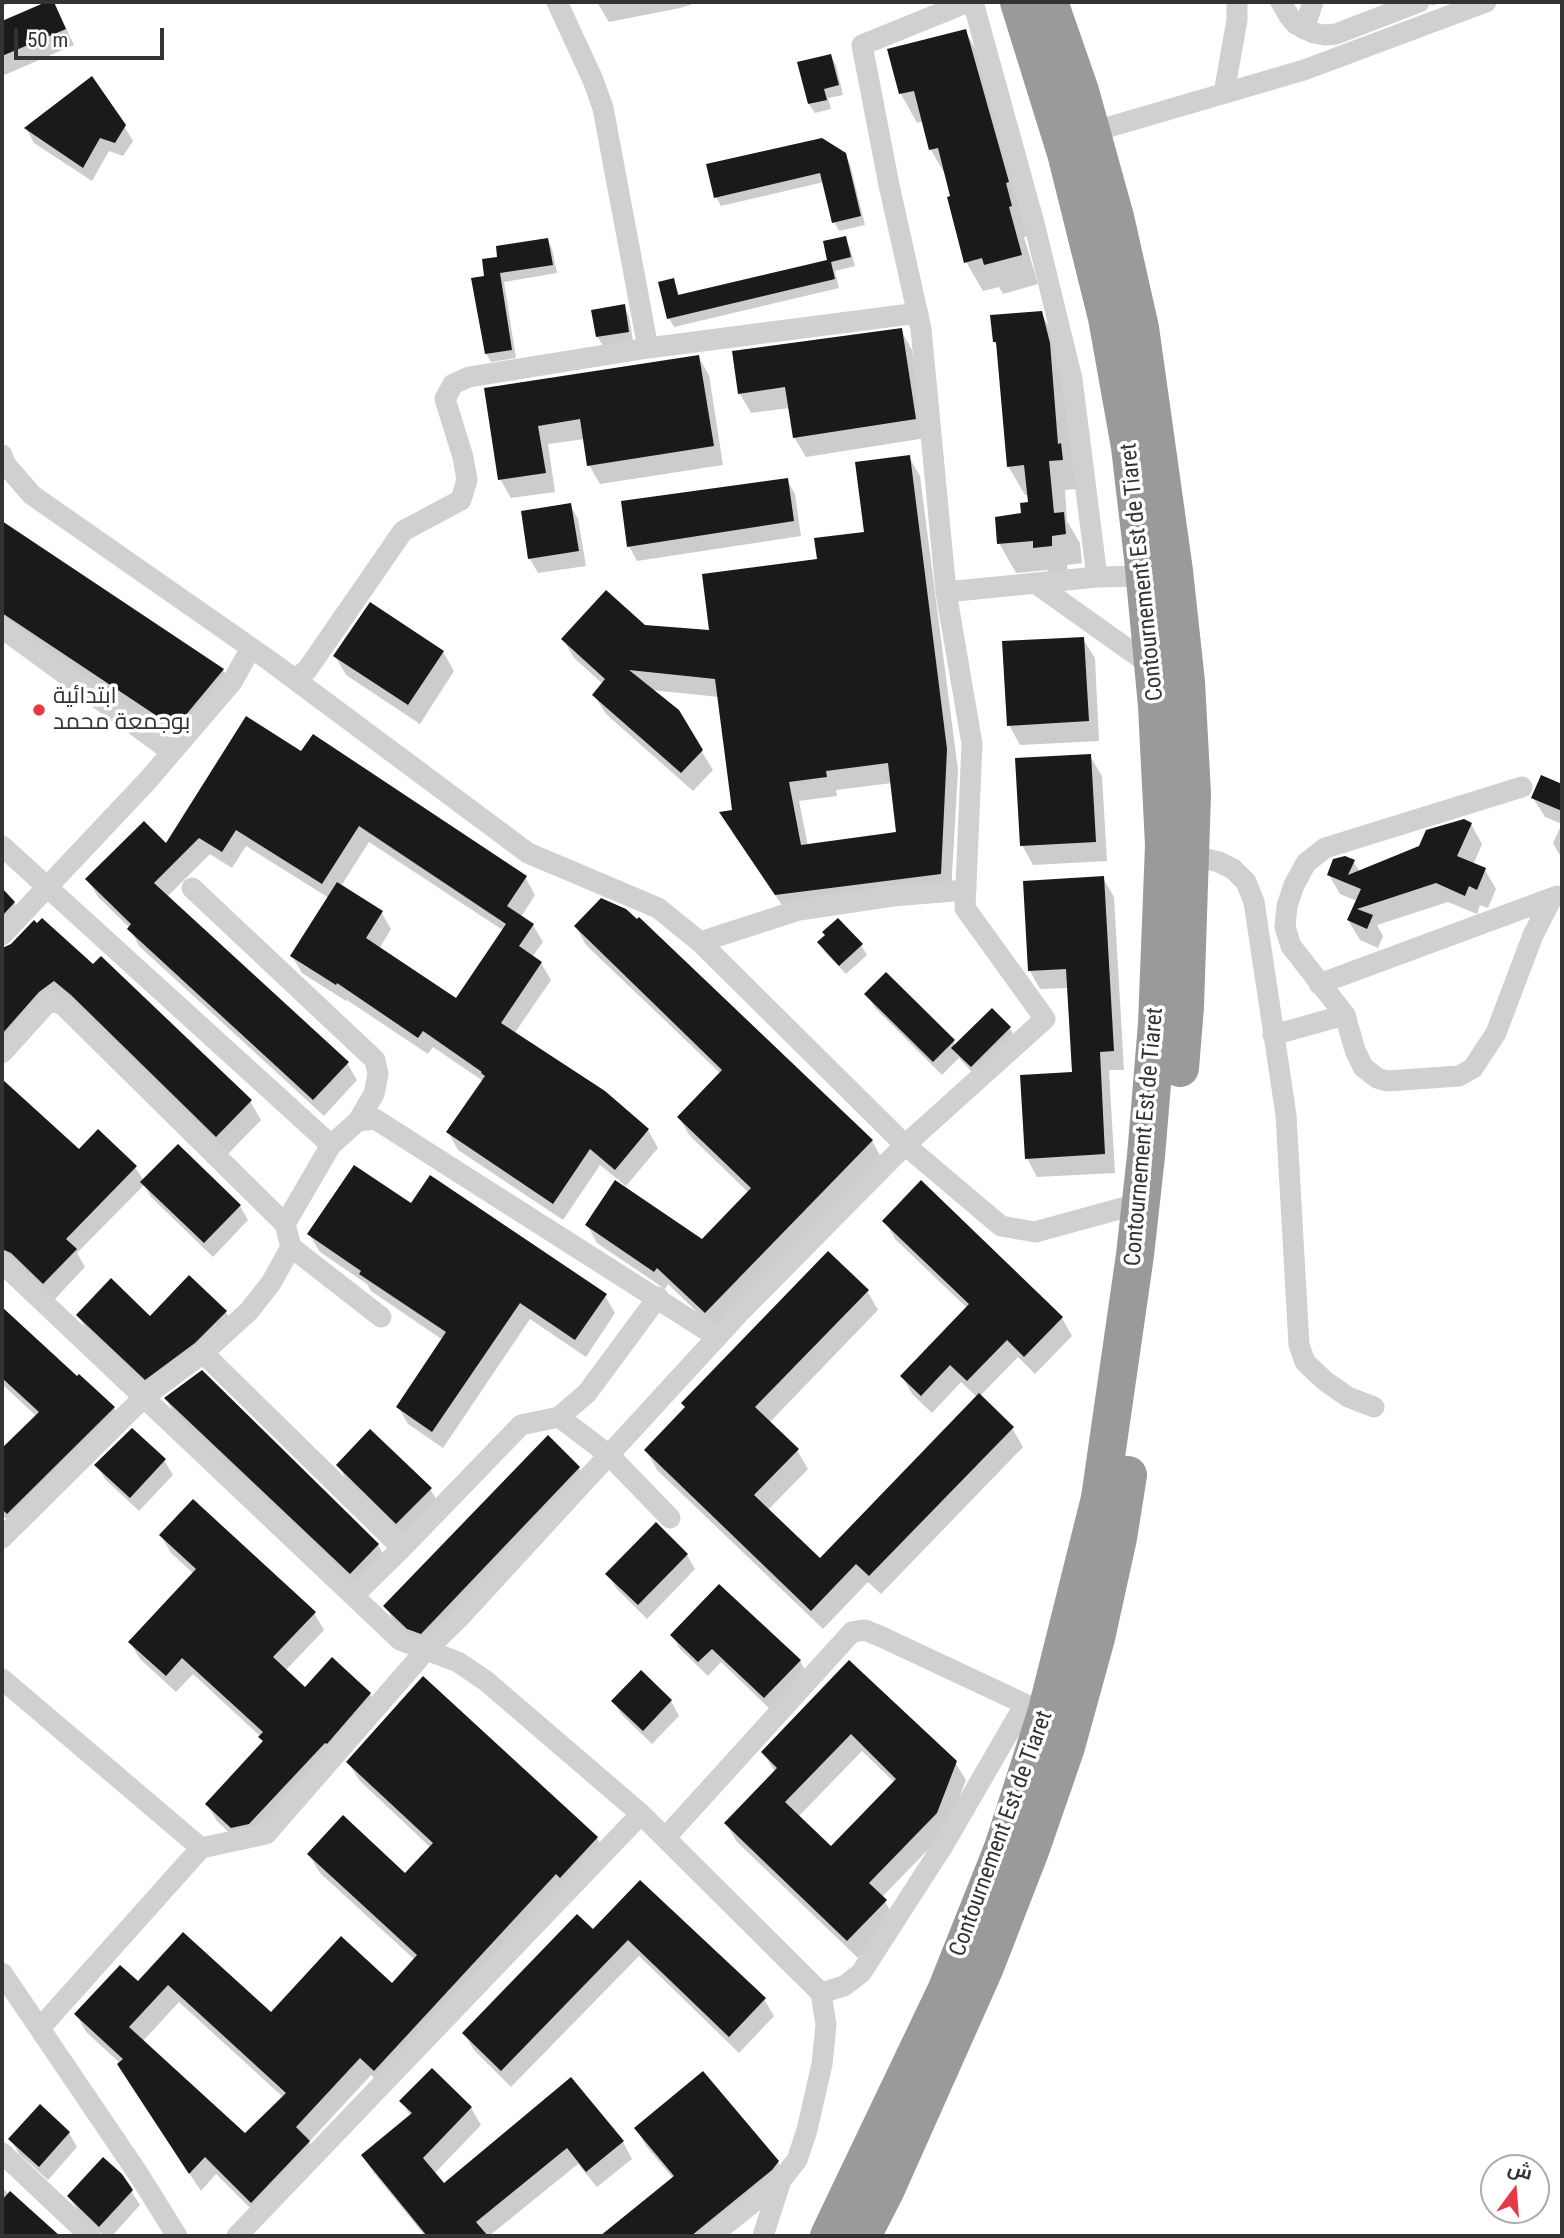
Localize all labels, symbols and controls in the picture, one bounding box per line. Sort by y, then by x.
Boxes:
scale bar [18,14,168,58]
text: 50 m [27,28,68,52]
street label: Contournement Est de Tiaret [1116,442,1170,702]
place label: ابتدائية بوجمعة محمد [53,683,190,737]
marker: ابتدائية بوجمعة محمد [31,702,47,718]
street label: Contournement Est de Tiaret [1120,1007,1170,1267]
street label: Contournement Est de Tiaret [945,1707,1059,1961]
north arrow [1480,2154,1550,2224]
text: ش [1505,2156,1535,2185]

